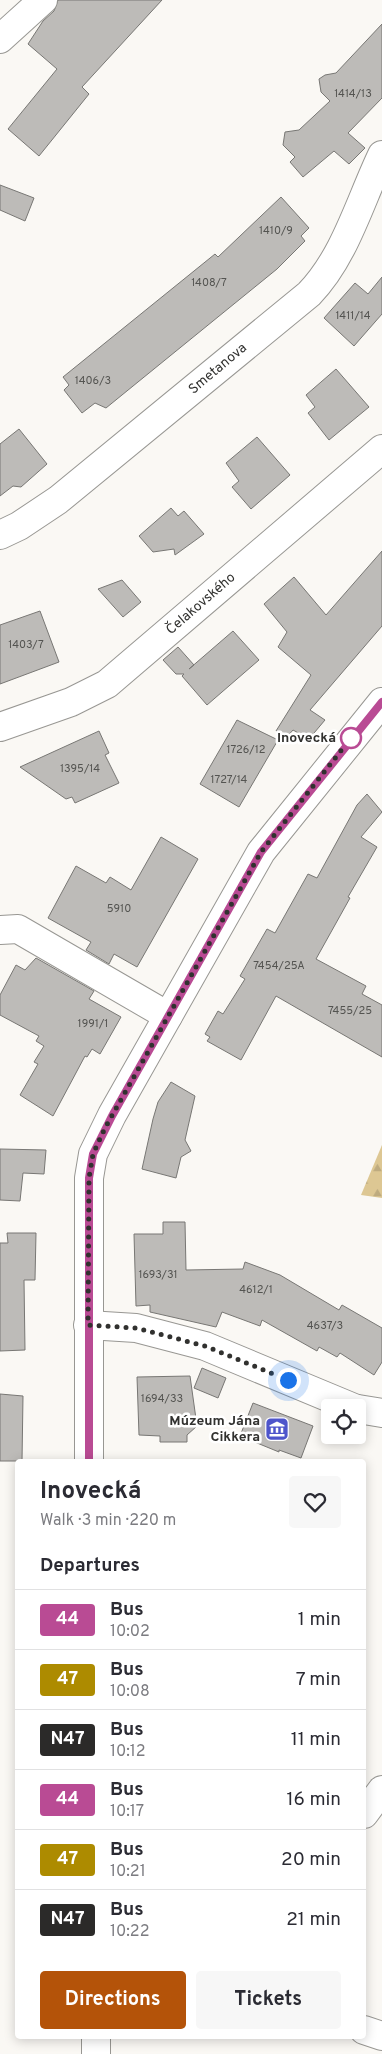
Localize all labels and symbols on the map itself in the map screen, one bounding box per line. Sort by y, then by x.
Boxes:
house number: 1414/13 [334,87,372,101]
house number: 1410/9 [259,224,293,238]
house number: 1408/7 [191,276,227,290]
house number: 1411/14 [335,309,371,323]
street label: Smetanova [185,340,251,398]
house number: 1406/3 [75,374,111,388]
street label: Čelakovského [162,568,239,639]
house number: 1403/7 [8,638,44,652]
marker: Inovecká [340,727,362,749]
place label: Inovecká [277,730,336,747]
house number: 1726/12 [226,743,266,757]
house number: 1395/14 [60,762,100,776]
house number: 1727/14 [211,773,248,787]
house number: 5910 [107,902,131,916]
house number: 7454/25A [253,959,305,973]
house number: 7455/25 [328,1004,372,1018]
house number: 1991/1 [78,1017,108,1031]
house number: 1693/31 [138,1268,178,1282]
house number: 4612/1 [239,1283,273,1297]
house number: 4637/3 [307,1319,343,1333]
your location [276,1368,301,1393]
house number: 1694/33 [141,1392,183,1406]
place label: Múzeum Jána Cikkera [169,1413,260,1446]
museum icon: Múzeum Jána Cikkera [264,1416,290,1442]

